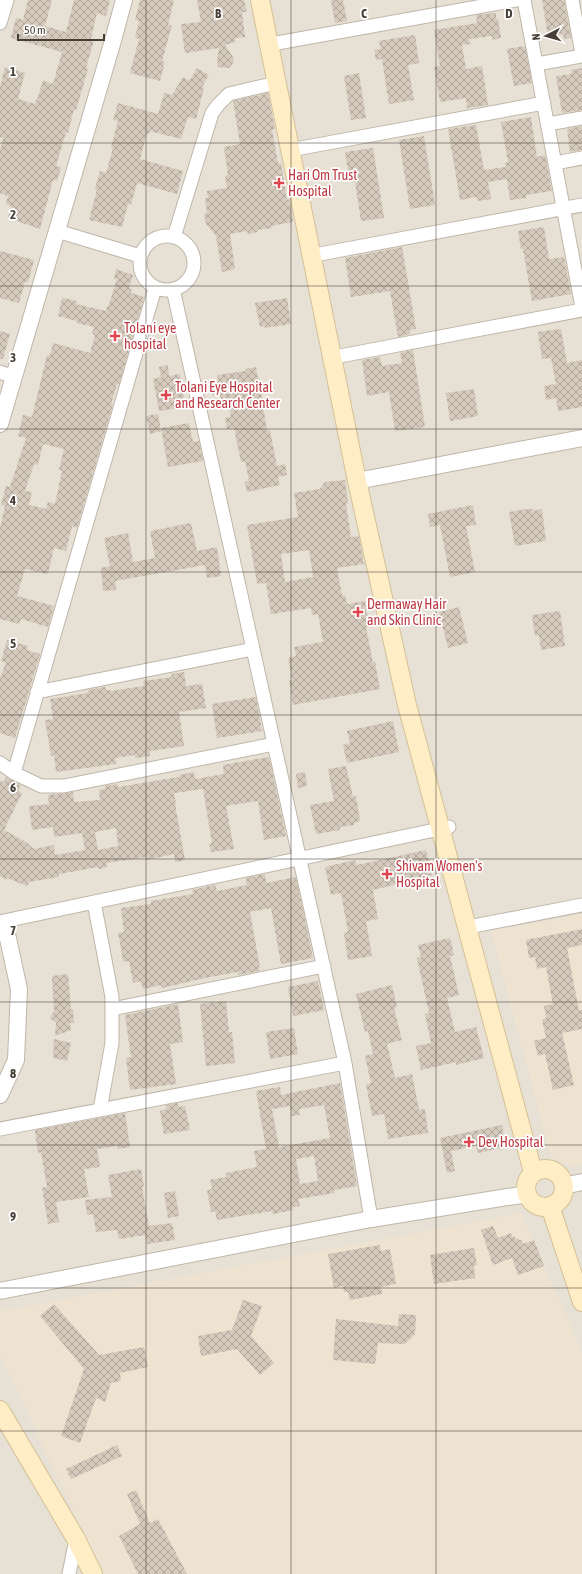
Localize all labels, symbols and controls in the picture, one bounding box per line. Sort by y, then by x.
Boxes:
text: B [215,6,222,21]
text: C [361,6,367,21]
text: D [505,6,513,21]
scale bar [18,16,104,42]
north arrow [526,16,566,56]
text: 50 m [24,23,46,37]
text: N [530,33,542,41]
text: 1 [10,64,16,79]
place label: Hari Om Trust Hospital [288,167,357,199]
marker: Hari Om Trust Hospital [273,177,285,189]
text: 2 [10,207,16,222]
place label: Tolani eye hospital [124,320,176,352]
marker: Tolani eye hospital [109,330,121,342]
text: 3 [10,350,16,365]
place label: Tolani Eye Hospital and Research Center [175,379,281,411]
marker: Tolani Eye Hospital and Research Center [160,389,172,401]
text: 4 [9,493,16,508]
place label: Dermaway Hair and Skin Clinic [367,596,447,628]
marker: Dermaway Hair and Skin Clinic [352,606,364,618]
text: 5 [10,636,16,651]
text: 6 [10,780,16,795]
place label: Shivam Women's Hospital [396,858,483,890]
marker: Shivam Women's Hospital [381,868,393,880]
text: 7 [10,923,16,938]
text: 8 [10,1066,16,1081]
place label: Dev Hospital [478,1134,544,1150]
marker: Dev Hospital [463,1136,475,1148]
text: 9 [10,1209,16,1224]

